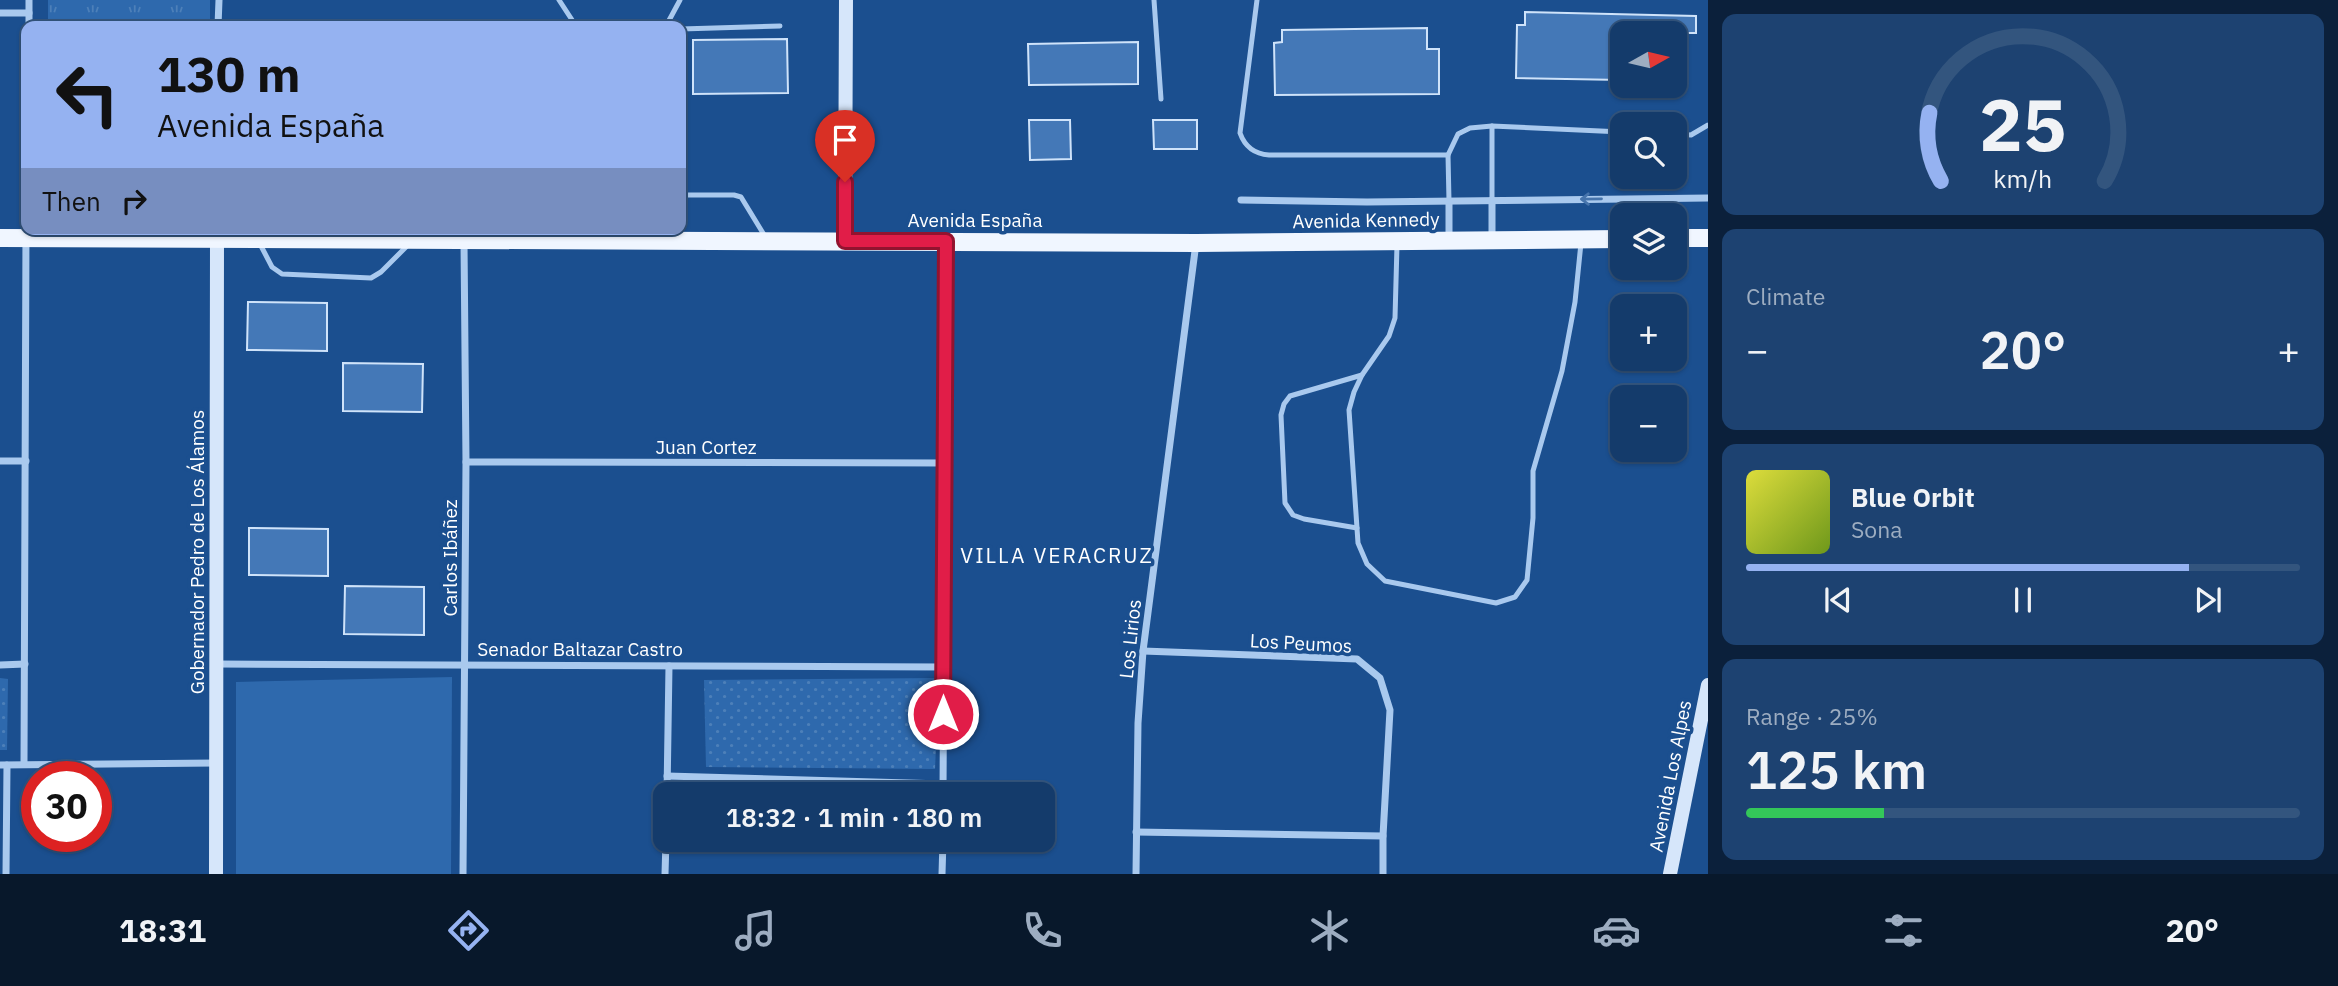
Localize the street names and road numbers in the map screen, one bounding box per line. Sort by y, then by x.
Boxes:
street label: Avenida Kennedy [1292,207,1440,233]
street label: Avenida España [907,208,1043,232]
street label: Gobernador Pedro de Los Álamos [185,410,209,694]
street label: Juan Cortez [655,435,757,459]
street label: Carlos Ibáñez [438,499,462,617]
street label: Los Lirios [1114,598,1146,680]
street label: Los Peumos [1249,628,1353,658]
street label: Senador Baltazar Castro [477,637,683,661]
street label: Avenida Los Alpes [1643,698,1697,854]

